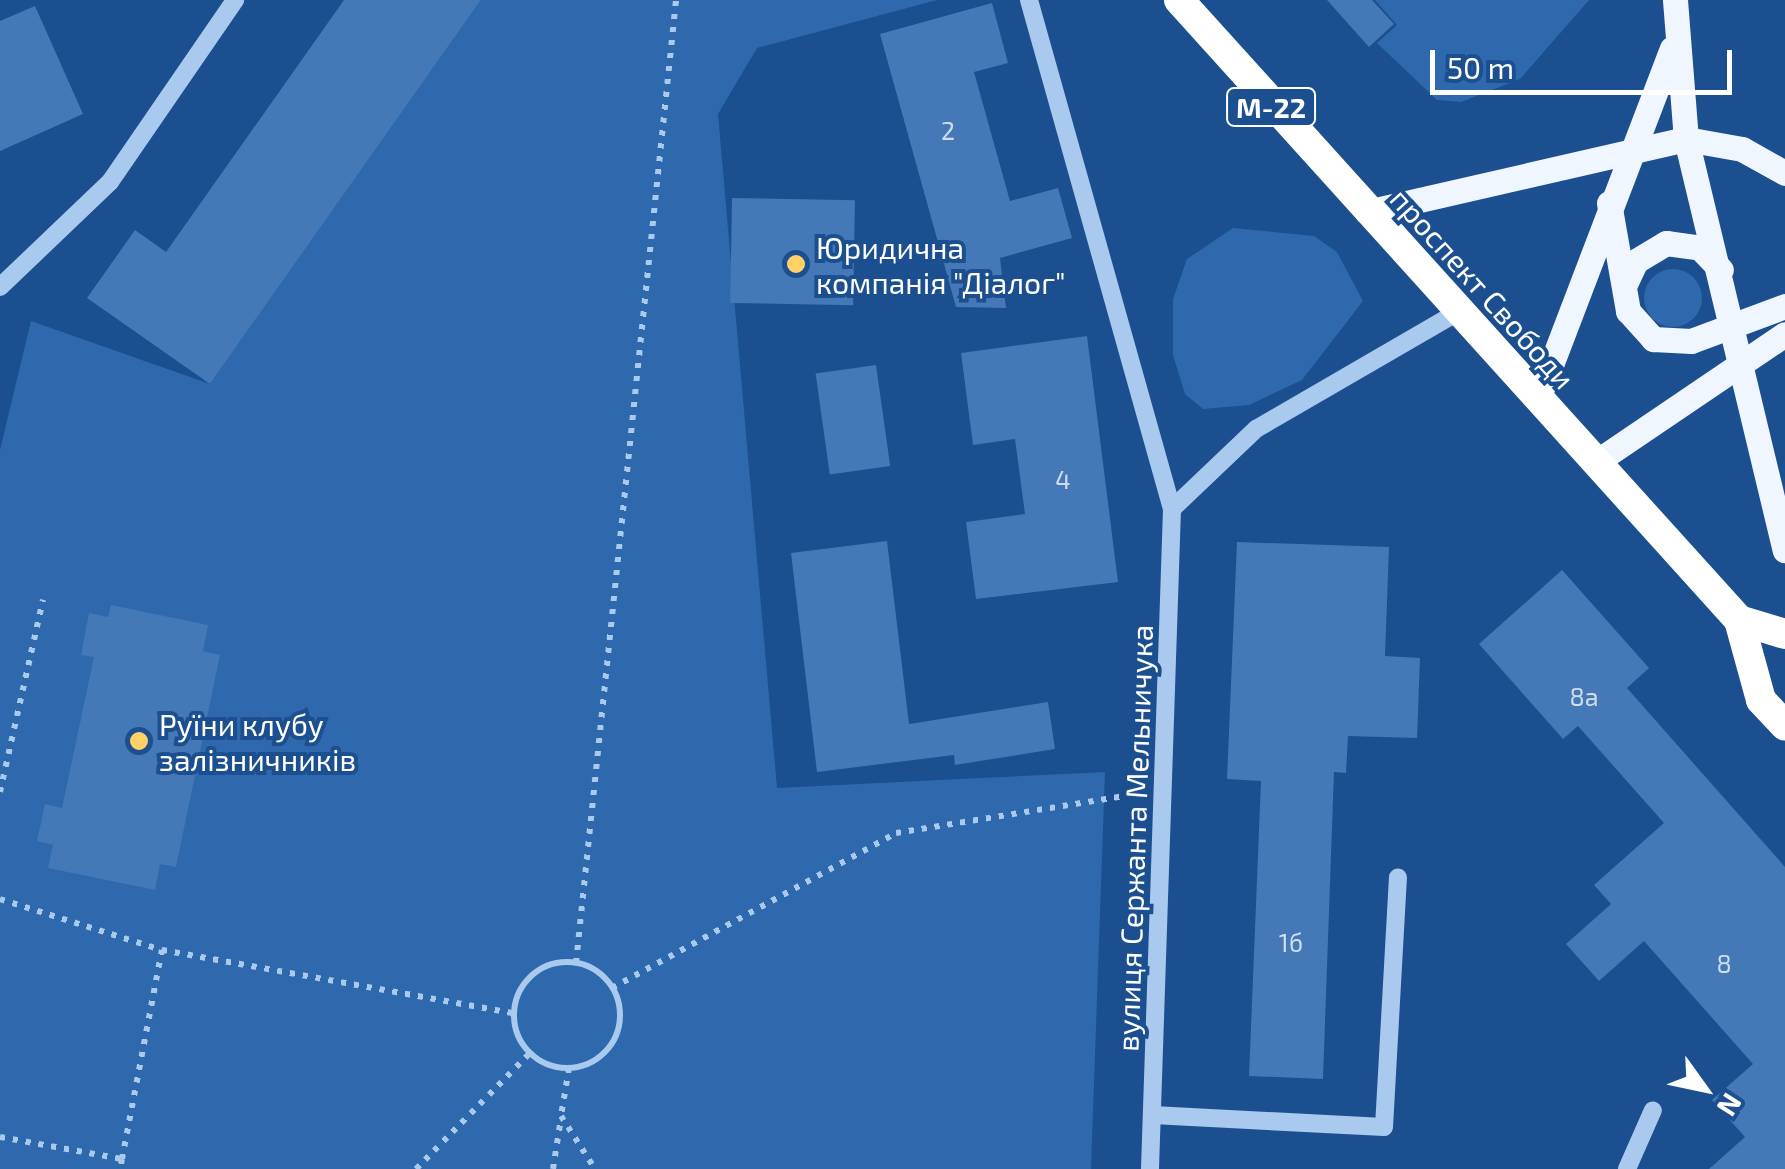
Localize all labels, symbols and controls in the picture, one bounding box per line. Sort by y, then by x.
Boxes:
scale bar [1435,30,1738,92]
text: 50 m [1447,49,1514,85]
road number: М-22 [1226,84,1316,130]
house number: 2 [941,115,955,145]
street label: проспект Свободи [1383,180,1583,396]
place label: Юридична компанія "Діалог" [816,229,1066,300]
marker: Юридична компанія "Діалог" [785,253,807,275]
house number: 4 [1055,464,1071,494]
street label: вулиця Сержанта Мельничука [1109,624,1159,1052]
house number: 8а [1570,681,1598,711]
place label: Руїни клубу залізничників [159,706,356,776]
marker: Руїни клубу залізничників [128,730,150,752]
house number: 1б [1279,927,1303,957]
house number: 8 [1716,948,1732,978]
north arrow [1655,1039,1755,1139]
text: N [1710,1088,1750,1123]

